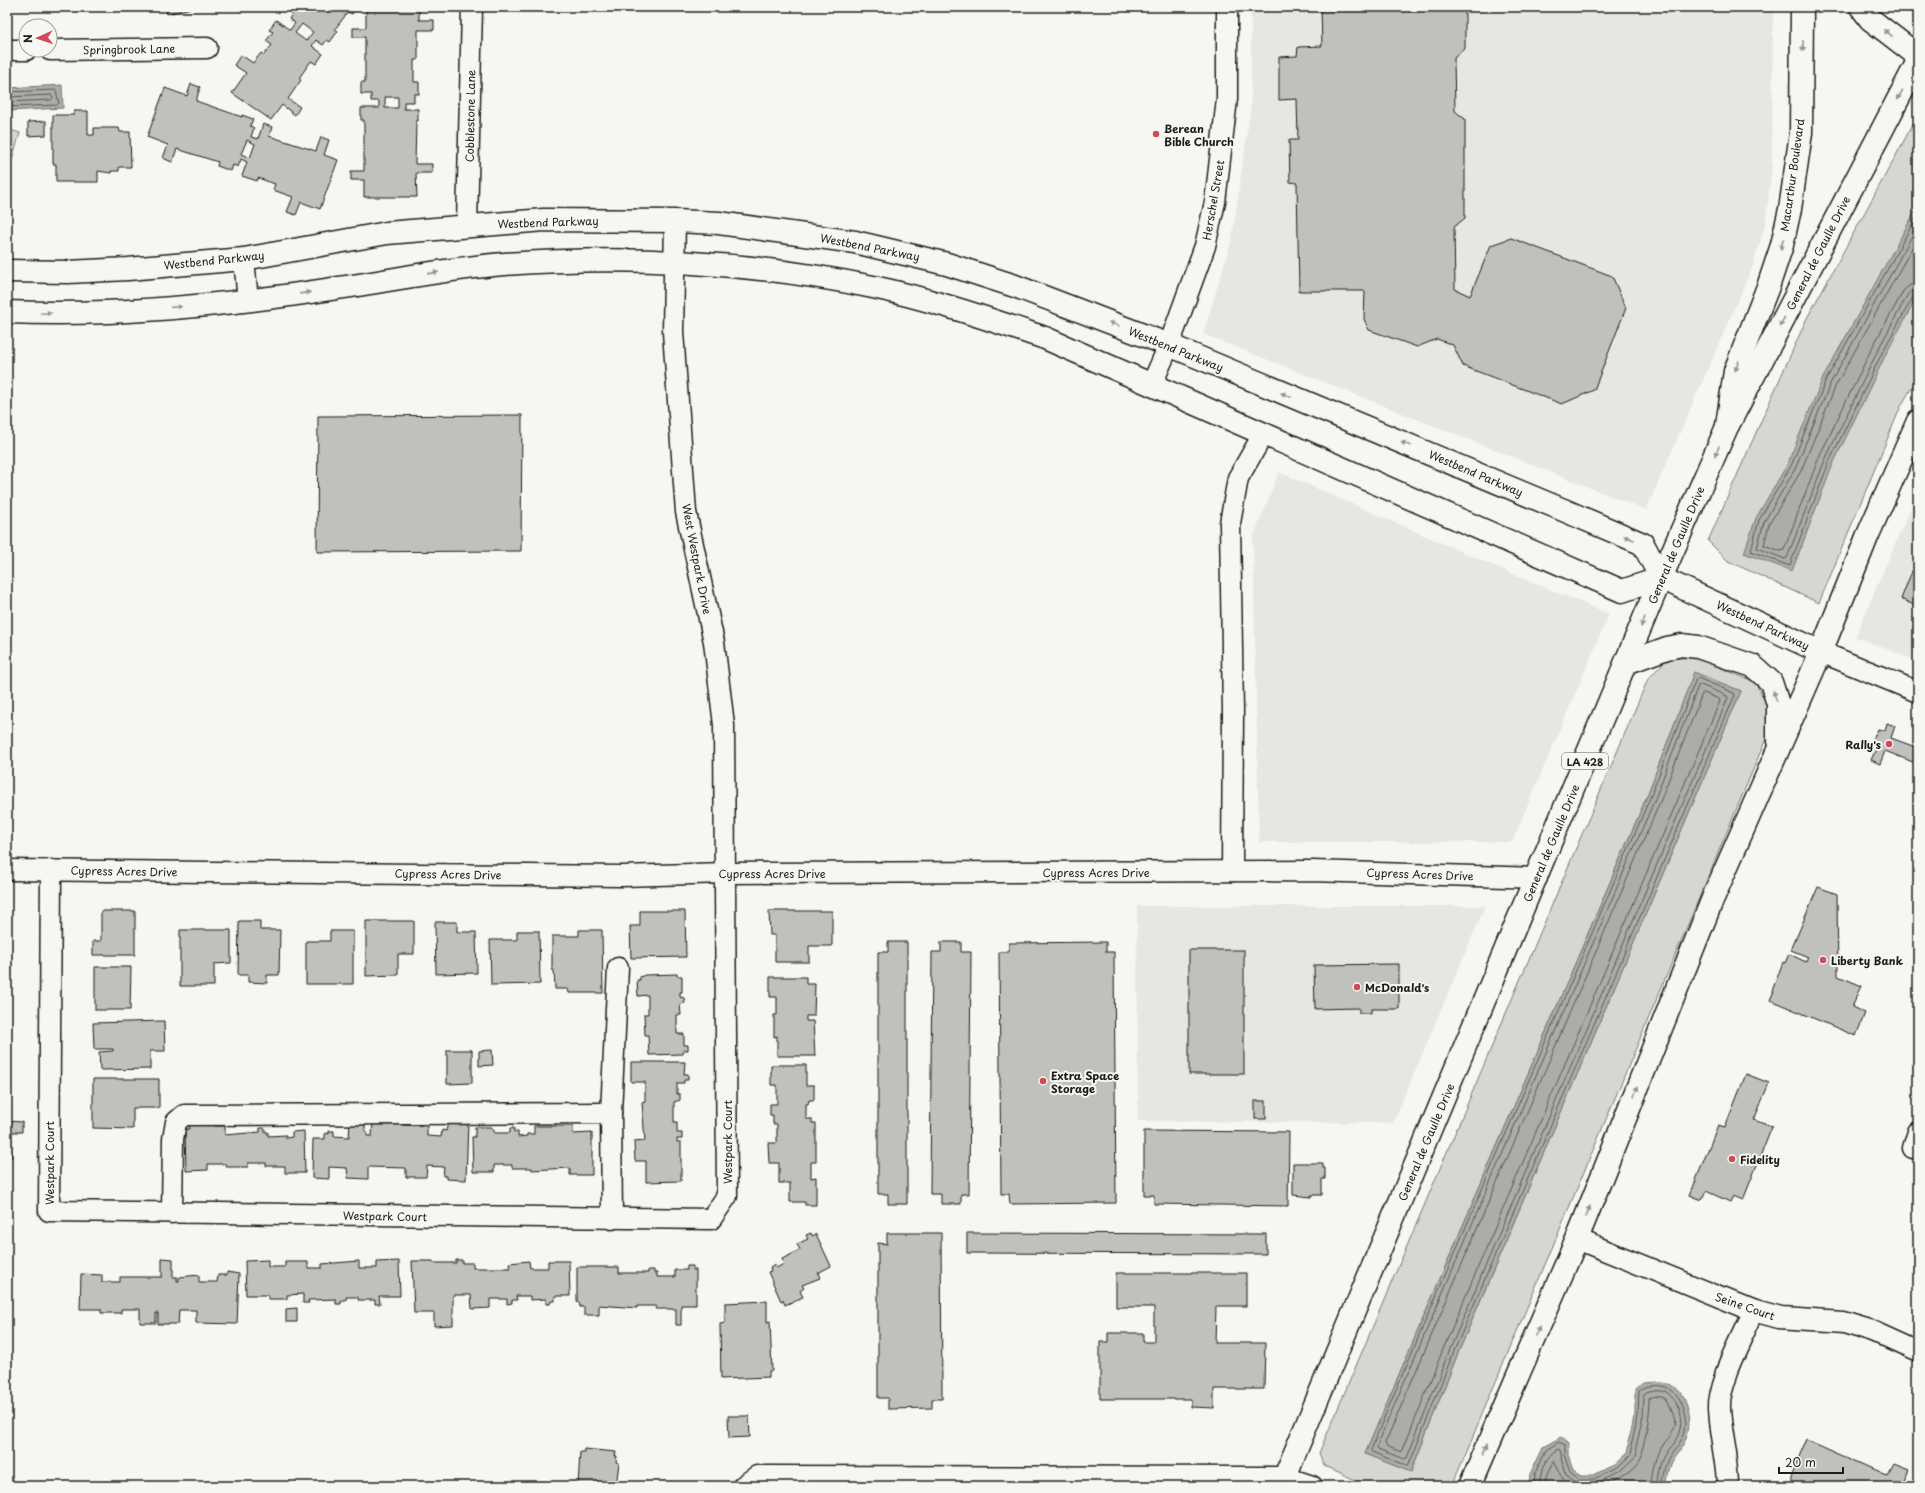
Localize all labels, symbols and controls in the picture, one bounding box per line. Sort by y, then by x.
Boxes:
north arrow [18,18,58,58]
one-way arrow [1883,28,1894,37]
text: N [19,33,36,43]
street label: Springbrook Lane [83,40,176,58]
one-way arrow [1800,40,1806,53]
street label: Cobblestone Lane [461,70,479,162]
one-way arrow [1897,89,1903,101]
street label: Macarthur Boulevard [1776,117,1808,233]
place label: Berean Bible Church [1164,120,1234,150]
marker: Berean Bible Church [1151,129,1161,139]
street label: Herschel Street [1198,158,1228,241]
street label: General de Gaulle Drive [1782,193,1854,313]
street label: Westbend Parkway [497,212,599,232]
street label: Westbend Parkway [819,229,921,265]
one-way arrow [1779,239,1785,251]
street label: Westbend Parkway [163,246,265,274]
one-way arrow [427,270,440,277]
one-way arrow [299,290,311,296]
one-way arrow [170,303,182,310]
one-way arrow [40,310,53,316]
one-way arrow [1779,317,1785,328]
one-way arrow [1108,321,1120,327]
street label: Westbend Parkway [1126,322,1226,376]
one-way arrow [1734,361,1740,373]
one-way arrow [1280,391,1292,397]
one-way arrow [1400,441,1412,447]
street label: Westbend Parkway [1426,445,1526,501]
one-way arrow [1714,445,1720,456]
street label: General de Gaulle Drive [1643,483,1709,606]
street label: West Westpark Drive [678,502,716,616]
one-way arrow [1623,535,1635,541]
street label: Westbend Parkway [1714,596,1812,654]
one-way arrow [1640,616,1646,628]
one-way arrow [1772,689,1778,701]
place label: Rally's [1845,736,1881,753]
marker: Rally's [1884,739,1894,749]
road number: LA 428 [1562,753,1608,769]
street label: General de Gaulle Drive [1518,781,1584,904]
street label: Cypress Acres Drive [70,862,178,880]
street label: Cypress Acres Drive [1042,864,1150,881]
street label: Cypress Acres Drive [1366,864,1474,884]
street label: Cypress Acres Drive [394,865,502,883]
street label: Cypress Acres Drive [718,865,826,882]
place label: Liberty Bank [1831,952,1904,969]
marker: Liberty Bank [1818,955,1828,965]
place label: McDonald's [1365,979,1429,996]
marker: McDonald's [1352,982,1362,992]
place label: Extra Space Storage [1051,1067,1119,1097]
marker: Extra Space Storage [1038,1076,1048,1086]
street label: General de Gaulle Drive [1393,1080,1459,1203]
one-way arrow [1634,1084,1640,1096]
street label: Westpark Court [719,1099,736,1184]
street label: Westpark Court [41,1120,58,1205]
place label: Fidelity [1740,1151,1780,1168]
marker: Fidelity [1727,1154,1737,1164]
one-way arrow [1585,1206,1591,1217]
street label: Westpark Court [343,1207,428,1225]
street label: Seine Court [1713,1288,1778,1324]
one-way arrow [1534,1325,1540,1337]
one-way arrow [1482,1445,1488,1456]
scale bar [1779,1449,1843,1475]
text: 20 m [1785,1453,1816,1471]

